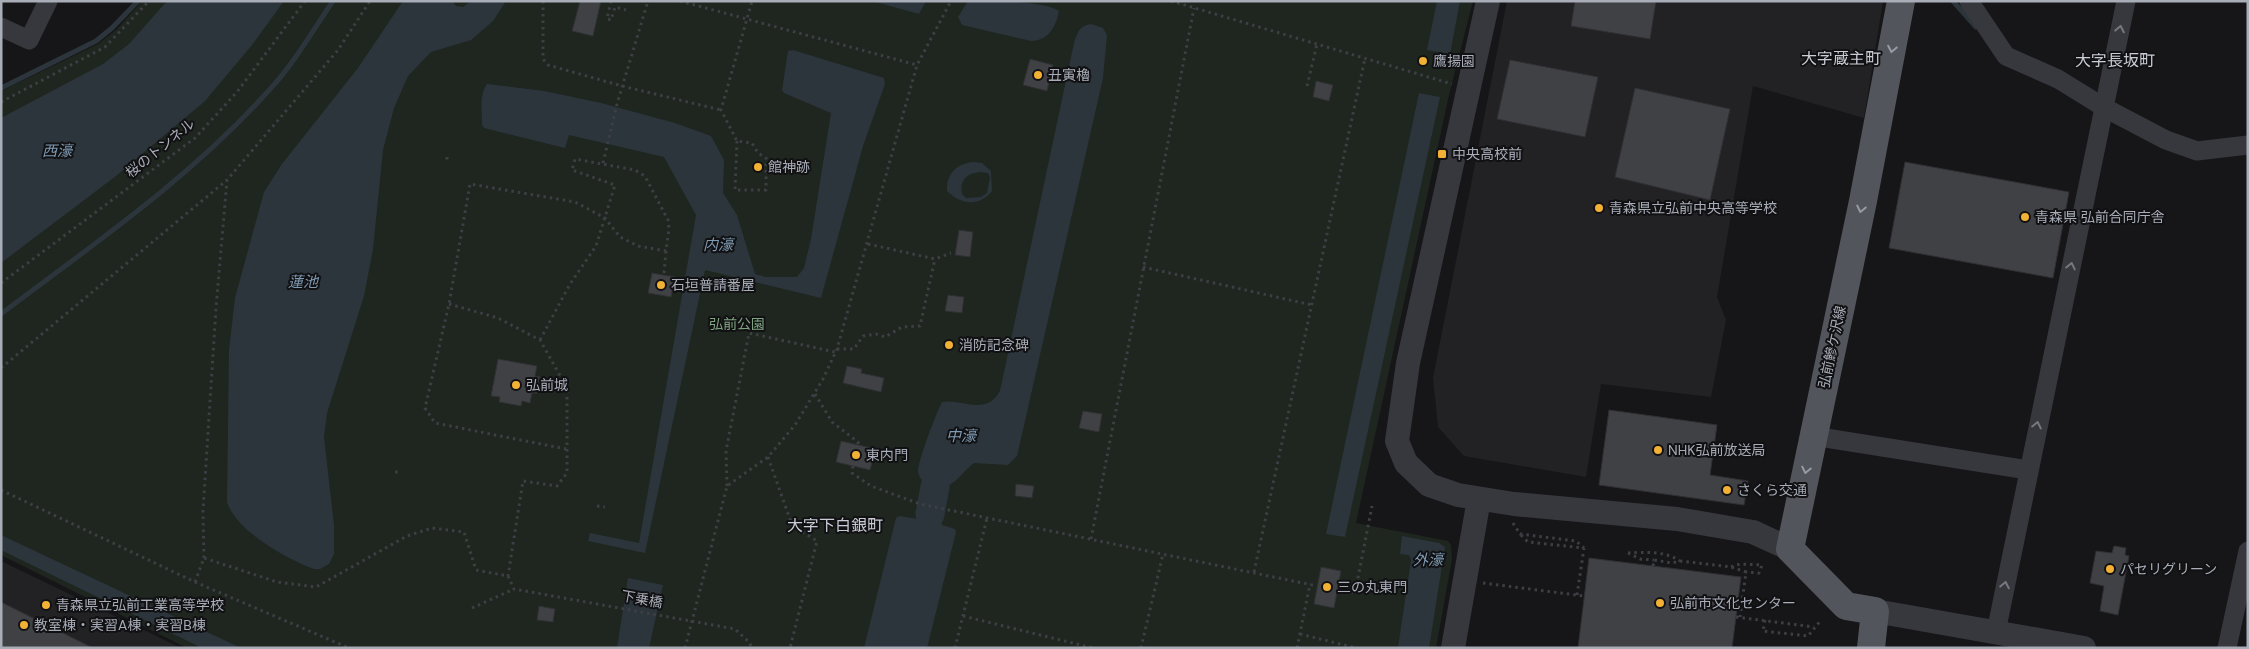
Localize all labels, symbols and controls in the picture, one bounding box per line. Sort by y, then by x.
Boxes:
one-way arrow [2115,25,2125,33]
one-way arrow [1887,45,1897,54]
district label: 大字蔵主町 [1801,48,1881,69]
district label: 大字長坂町 [2075,50,2155,71]
place label: 鷹揚園 [1433,52,1475,70]
marker: 鷹揚園 [1417,55,1429,67]
place label: 丑寅櫓 [1048,66,1090,84]
marker: 丑寅櫓 [1032,69,1044,81]
street label: 桜のトンネル [122,115,198,181]
water label: 西濠 [42,141,75,161]
place label: 中央高校前 [1452,145,1522,163]
marker: 中央高校前 [1436,148,1448,160]
place label: 館神跡 [768,158,810,176]
marker: 館神跡 [752,161,764,173]
place label: 青森県立弘前中央高等学校 [1609,199,1777,217]
marker: 青森県立弘前中央高等学校 [1593,202,1605,214]
one-way arrow [1857,204,1867,213]
place label: 青森県 弘前合同庁舎 [2035,208,2165,226]
marker: 青森県 弘前合同庁舎 [2019,211,2031,223]
water label: 内濠 [703,235,736,255]
one-way arrow [2065,262,2076,271]
water label: 蓮池 [288,272,320,292]
place label: 石垣普請番屋 [671,276,755,294]
marker: 石垣普請番屋 [655,279,667,291]
street label: 弘前鰺ケ沢線 [1814,304,1850,390]
park label: 弘前公園 [709,315,765,333]
place label: 消防記念碑 [959,336,1029,354]
marker: 消防記念碑 [943,339,955,351]
place label: 弘前城 [526,376,568,394]
marker: 弘前城 [510,379,522,391]
one-way arrow [2031,421,2042,430]
water label: 中濠 [946,426,979,446]
place label: NHK弘前放送局 [1668,441,1765,459]
marker: NHK弘前放送局 [1652,444,1664,456]
place label: 東内門 [866,446,908,464]
marker: 東内門 [850,449,862,461]
one-way arrow [1801,466,1811,475]
place label: さくら交通 [1737,481,1807,499]
marker: さくら交通 [1721,484,1733,496]
district label: 大字下白銀町 [787,515,883,536]
water label: 外濠 [1413,550,1446,570]
place label: パセリグリーン [2120,560,2217,578]
marker: パセリグリーン [2104,563,2116,575]
place label: 三の丸東門 [1337,578,1407,596]
one-way arrow [1999,580,2010,589]
marker: 三の丸東門 [1321,581,1333,593]
street label: 下乗橋 [620,586,664,612]
place label: 弘前市文化センター [1670,594,1796,612]
place label: 青森県立弘前工業高等学校 [56,596,224,614]
marker: 弘前市文化センター [1654,597,1666,609]
marker: 青森県立弘前工業高等学校 [40,599,52,611]
place label: 教室棟・実習A棟・実習B棟 [34,616,206,634]
marker: 教室棟・実習A棟・実習B棟 [18,619,30,631]

